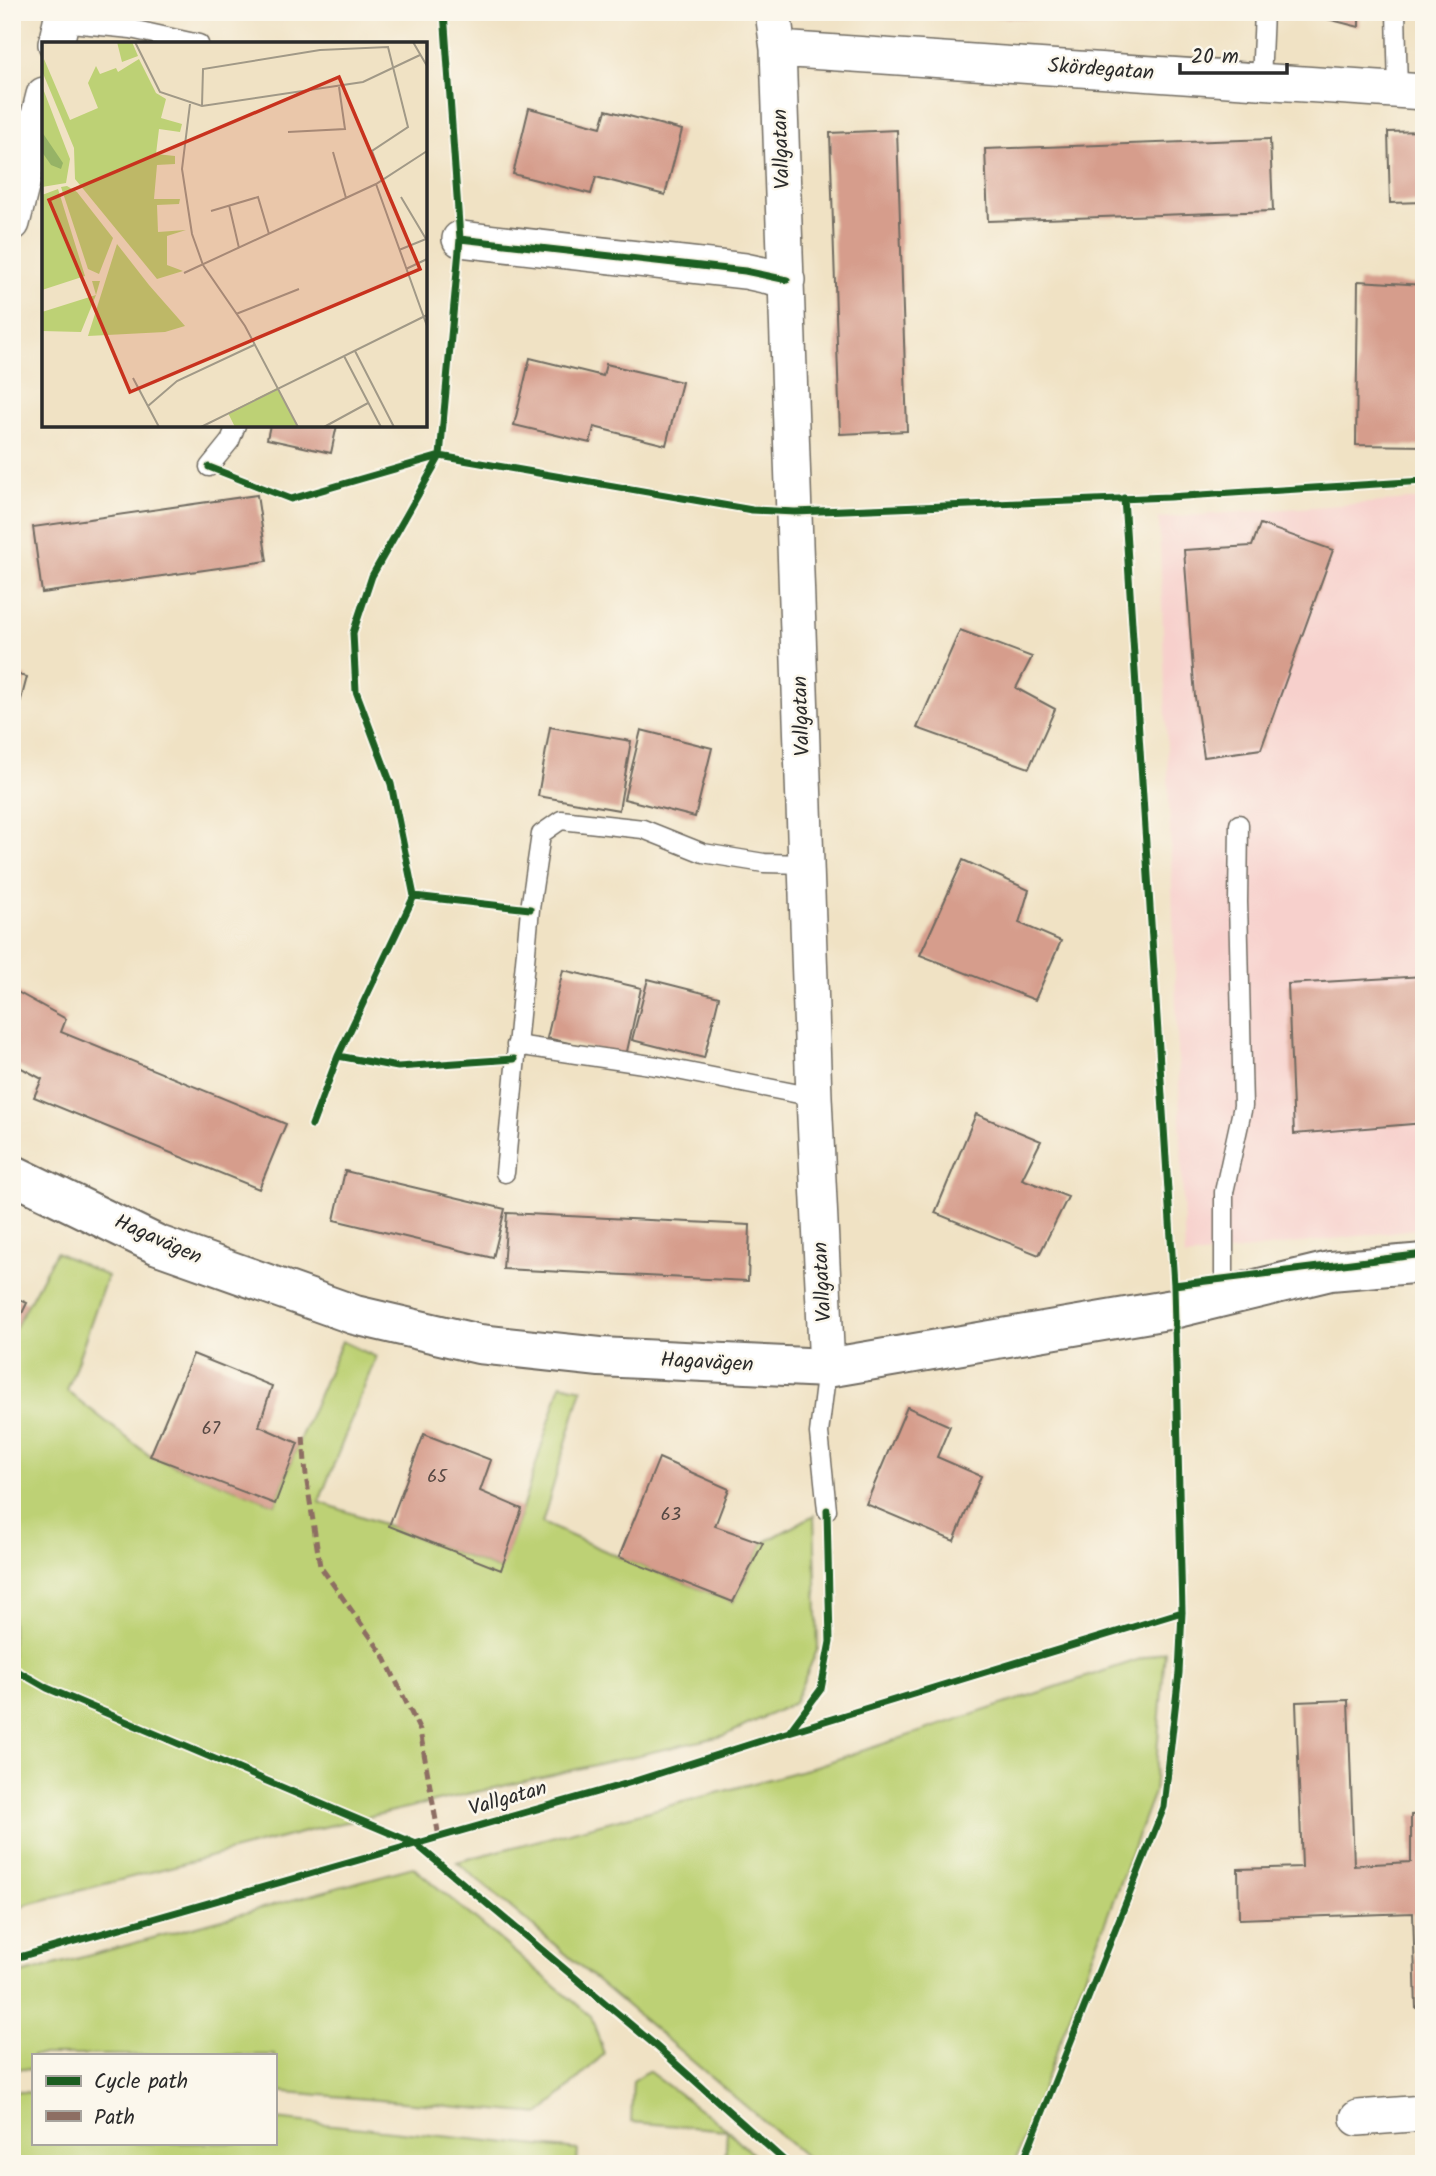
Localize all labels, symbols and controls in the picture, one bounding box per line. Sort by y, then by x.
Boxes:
scale bar [1180,32,1287,76]
text: 20 m [1191,41,1239,74]
inset map [42,42,427,427]
street label: Skördegatan [1047,50,1155,90]
street label: Vallgatan [764,108,800,190]
street label: Vallgatan [784,675,820,757]
street label: Hagavägen [109,1206,207,1274]
street label: Vallgatan [804,1241,842,1323]
street label: Hagavägen [660,1344,754,1382]
house number: 67 [202,1415,221,1444]
house number: 65 [427,1463,448,1492]
house number: 63 [661,1501,681,1530]
street label: Vallgatan [465,1772,551,1826]
legend [32,2054,276,2144]
text: Cycle path [94,2066,188,2099]
text: Path [94,2102,135,2135]

